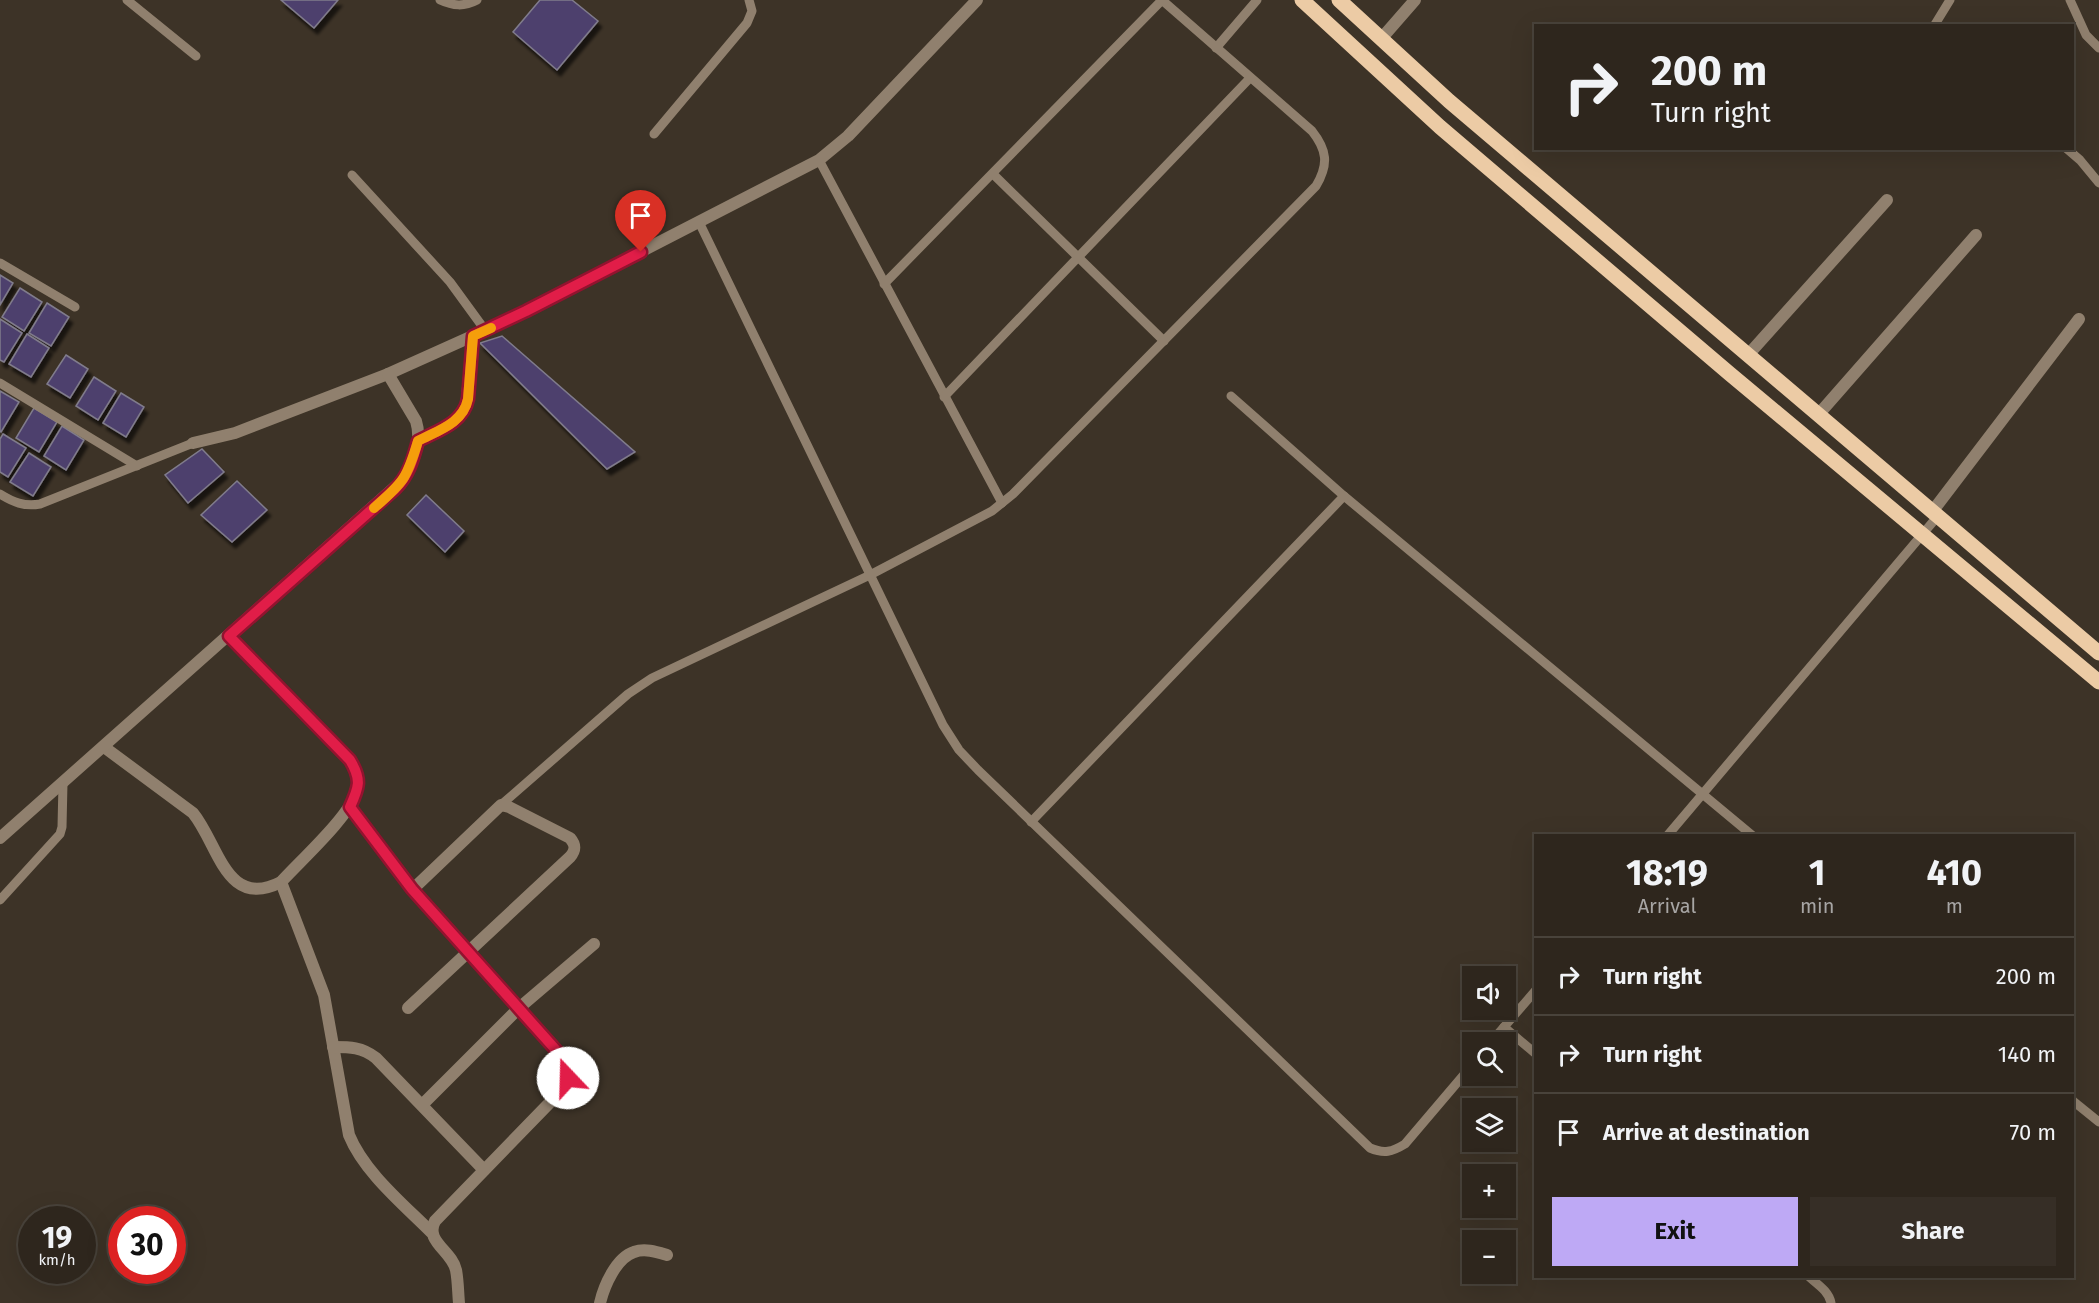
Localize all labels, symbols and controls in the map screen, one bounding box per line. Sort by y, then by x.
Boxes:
text: 200 m [1651,46,1767,96]
icon: right [1552,48,1630,126]
text: Turn right [1651,97,1771,129]
pin [615,190,666,252]
icon: arrive [624,199,657,232]
text: 18:19 [1626,851,1708,895]
text: 1 [1809,851,1826,895]
text: 410 [1926,851,1982,895]
text: Arrival [1638,894,1696,918]
text: min [1800,894,1834,918]
text: m [1946,894,1963,918]
icon: right [1552,960,1585,993]
text: Turn right [1603,963,1702,990]
text: 200 m [1996,963,2056,990]
map controls [1462,966,1516,1284]
button: sound [1462,966,1516,1020]
button: search [1462,1032,1516,1086]
icon: right [1552,1038,1585,1071]
text: Turn right [1603,1041,1702,1068]
text: 140 m [1998,1041,2056,1068]
position arrow [536,1046,600,1110]
button: layers [1462,1098,1516,1152]
icon: arrive [1552,1116,1585,1149]
text: Arrive at destination [1603,1119,1810,1146]
text: 70 m [2010,1119,2056,1146]
button: + [1462,1164,1516,1218]
button: Exit [1552,1197,1798,1266]
button: Share [1810,1197,2056,1266]
speed limit sign: 30 [108,1206,186,1284]
text: 19 [42,1220,72,1256]
button: − [1462,1230,1516,1284]
text: km/h [38,1251,76,1269]

